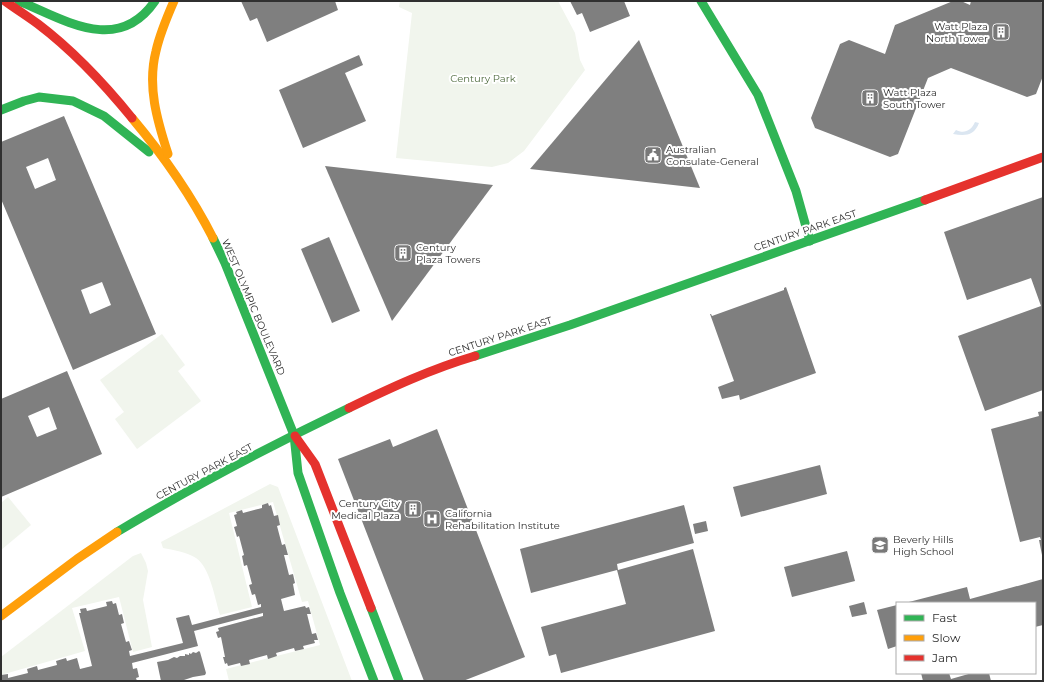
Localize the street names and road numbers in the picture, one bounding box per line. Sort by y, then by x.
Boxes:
street label: CENTURY PARK EAST [752,207,859,254]
street label: WEST OLYMPIC BOULEVARD [219,237,288,377]
street label: CENTURY PARK EAST [447,314,554,359]
street label: CENTURY PARK EAST [153,440,255,503]

